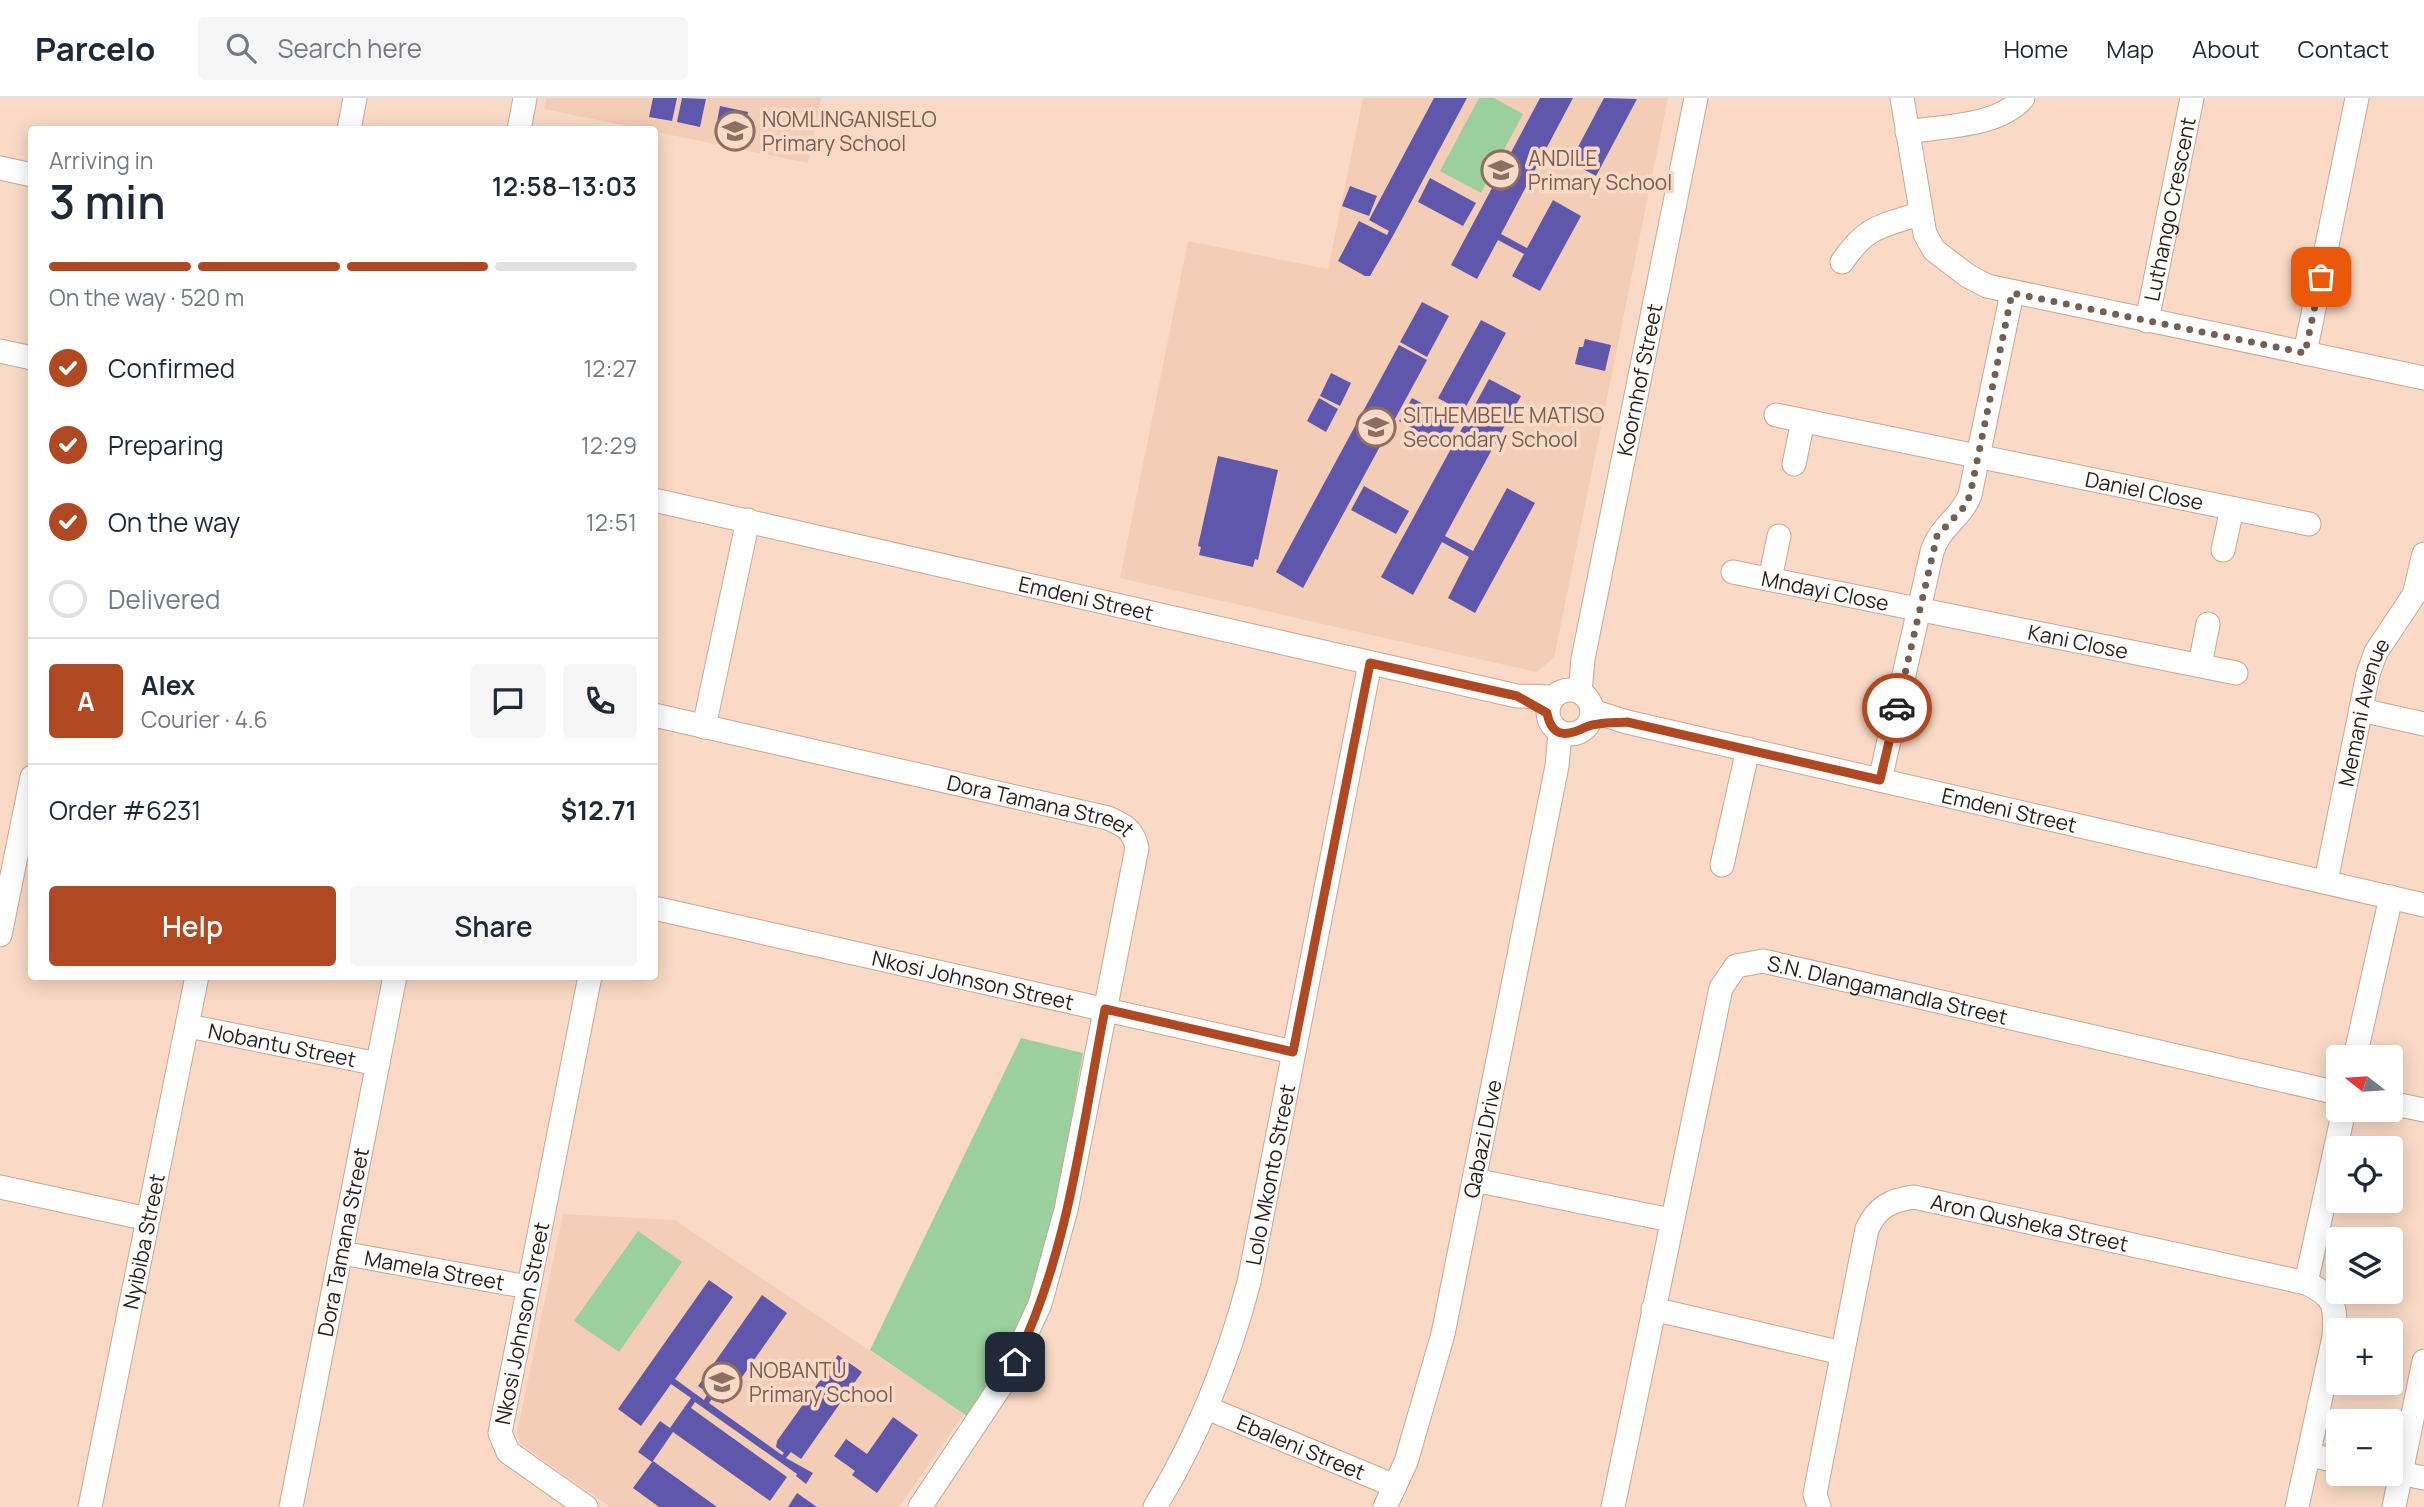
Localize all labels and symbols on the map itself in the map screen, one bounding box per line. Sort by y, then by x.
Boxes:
place label: NOMLINGANISELO Primary School [762,105,937,157]
school or university icon: NOMLINGANISELO Primary School [714,110,756,152]
street label: Luthango Crescent [2137,115,2202,304]
place label: ANDILE Primary School [1528,144,1672,196]
school or university icon: ANDILE Primary School [1480,149,1522,191]
pin [2291,247,2351,307]
street label: Koornhof Street [1610,301,1668,458]
place label: SITHEMBELE MATISO Secondary School [1403,401,1604,453]
school or university icon: SITHEMBELE MATISO Secondary School [1355,406,1397,448]
street label: Daniel Close [2083,465,2206,516]
street label: Mndayi Close [1759,564,1891,617]
street label: Emdeni Street [1016,569,1156,627]
street label: Kani Close [2026,618,2131,665]
street label: Memani Avenue [2332,632,2396,789]
courier [1862,673,1932,743]
street label: Dora Tamana Street [945,768,1141,842]
street label: Emdeni Street [1939,781,2079,839]
street label: Nkosi Johnson Street [869,944,1077,1016]
street label: S.N. Dlangamandla Street [1765,948,2010,1031]
street label: Nobantu Street [206,1016,359,1073]
north arrow [2326,1045,2403,1122]
street label: Qabazi Drive [1457,1077,1508,1201]
street label: Lolo Mkonto Street [1239,1082,1301,1268]
street label: Dora Tamana Street [311,1145,375,1339]
street label: Nyibiba Street [116,1171,171,1312]
street label: Aron Qusheka Street [1928,1187,2131,1258]
street label: Nkosi Johnson Street [488,1219,555,1427]
street label: Mamela Street [362,1243,507,1296]
pin [985,1332,1045,1392]
place label: NOBANTU Primary School [749,1356,893,1408]
school or university icon: NOBANTU Primary School [701,1361,743,1403]
street label: Ebaleni Street [1233,1408,1370,1486]

